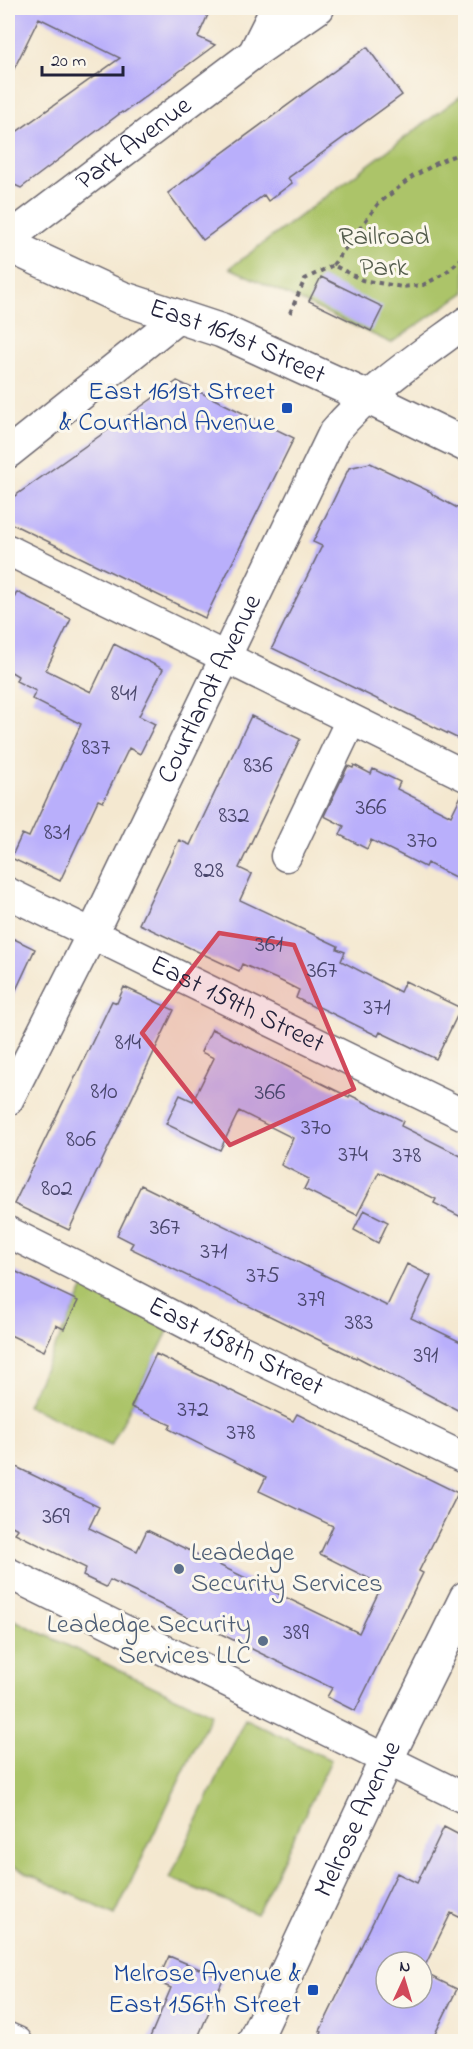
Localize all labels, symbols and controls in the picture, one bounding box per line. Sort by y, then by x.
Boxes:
scale bar [42,39,123,77]
text: 20 m [51,49,86,75]
street label: Park Avenue [68,87,201,200]
park label: Railroad Park [338,218,430,288]
street label: East 161st Street [144,289,332,395]
place label: East 161st Street & Courtland Avenue [59,373,276,443]
marker: East 161st Street & Courtland Avenue [280,401,294,415]
street label: Courtlandt Avenue [148,587,273,790]
house number: 841 [111,677,138,712]
house number: 837 [82,731,111,766]
house number: 836 [243,749,273,784]
house number: 366 [355,791,387,826]
house number: 832 [219,799,249,834]
house number: 831 [44,816,71,851]
house number: 370 [407,824,437,859]
house number: 828 [194,854,224,889]
house number: 361 [255,928,283,963]
street label: East 159th Street [144,946,331,1064]
house number: 367 [307,954,337,989]
house number: 371 [363,991,391,1026]
house number: 814 [115,1026,141,1061]
house number: 810 [91,1075,118,1110]
house number: 366 [254,1076,286,1111]
house number: 370 [301,1111,331,1146]
house number: 806 [66,1123,96,1158]
house number: 374 [338,1138,368,1173]
house number: 378 [393,1139,421,1174]
house number: 802 [41,1172,73,1207]
house number: 367 [150,1211,180,1246]
house number: 371 [200,1235,228,1270]
house number: 375 [246,1259,280,1294]
house number: 379 [297,1283,325,1318]
street label: East 158th Street [141,1287,330,1407]
house number: 383 [345,1306,373,1341]
house number: 391 [414,1339,439,1374]
house number: 372 [177,1393,209,1428]
house number: 378 [227,1416,255,1451]
house number: 369 [42,1500,71,1535]
place label: Leadedge Security Services [191,1534,383,1604]
marker: Leadedge Security Services [172,1562,186,1576]
place label: Leadedge Security Services LLC [47,1606,251,1676]
house number: 389 [283,1616,310,1651]
marker: Leadedge Security Services LLC [256,1634,270,1648]
street label: Melrose Avenue [305,1733,412,1904]
north arrow [374,1950,434,2010]
place label: Melrose Avenue & East 156th Street [108,1955,301,2025]
text: N [399,1955,411,1979]
marker: Melrose Avenue & East 156th Street [306,1983,320,1997]

